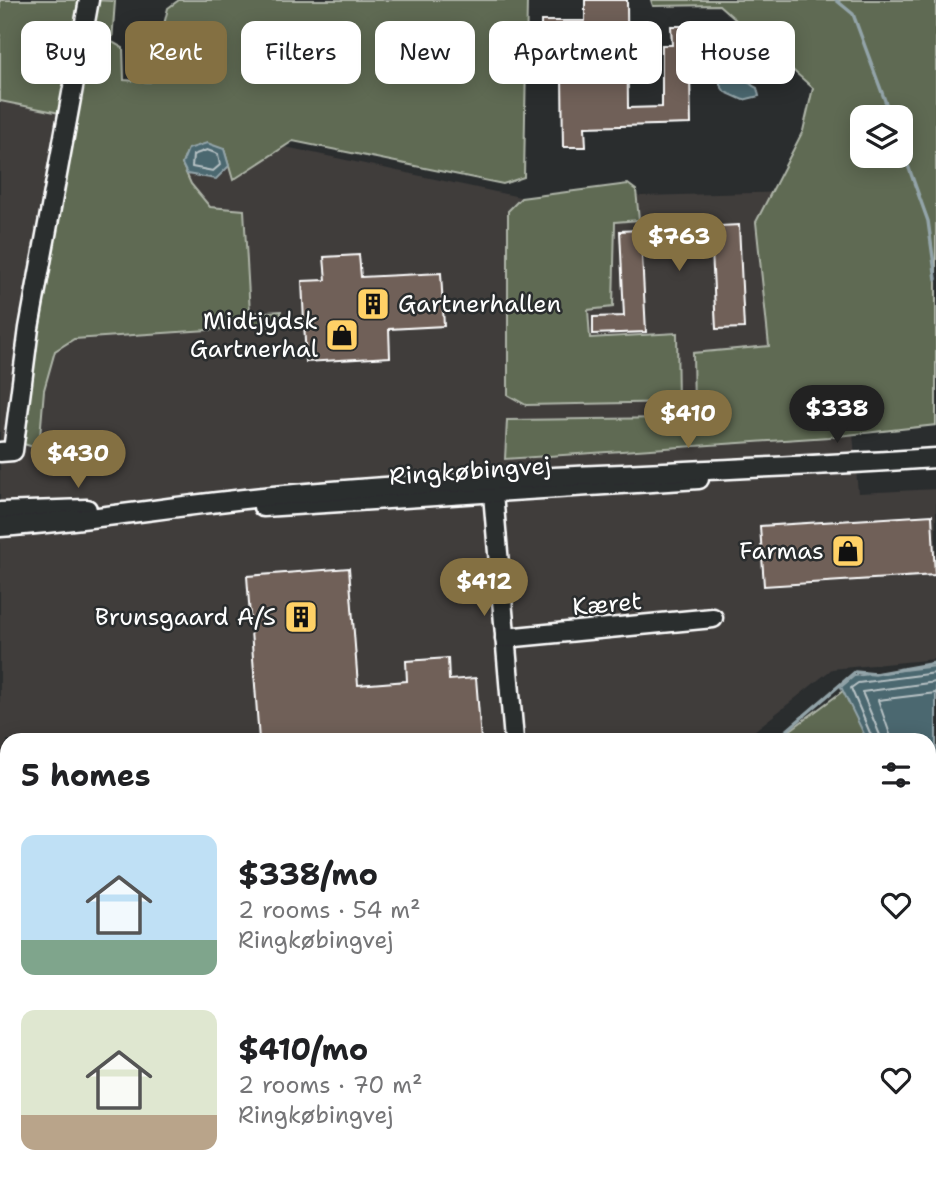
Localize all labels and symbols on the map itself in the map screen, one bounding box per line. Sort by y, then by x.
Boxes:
pin: $763 [638,214,720,273]
building icon: Gartnerhallen [354,285,392,323]
place label: Gartnerhallen [398,288,561,320]
place label: Midtjydsk Gartnerhal [190,305,319,365]
shop icon: Midtjydsk Gartnerhal [323,316,361,354]
pin: $338 [796,386,878,445]
pin: $410 [647,391,729,450]
pin: $430 [37,430,119,490]
street label: Ringkøbingvej [388,449,552,493]
shop icon: Farmas [829,532,867,570]
place label: Farmas [739,535,824,567]
pin: $412 [443,558,525,618]
street label: Kæret [571,585,643,623]
building icon: Brunsgaard A/S [282,598,320,636]
place label: Brunsgaard A/S [95,601,276,633]

